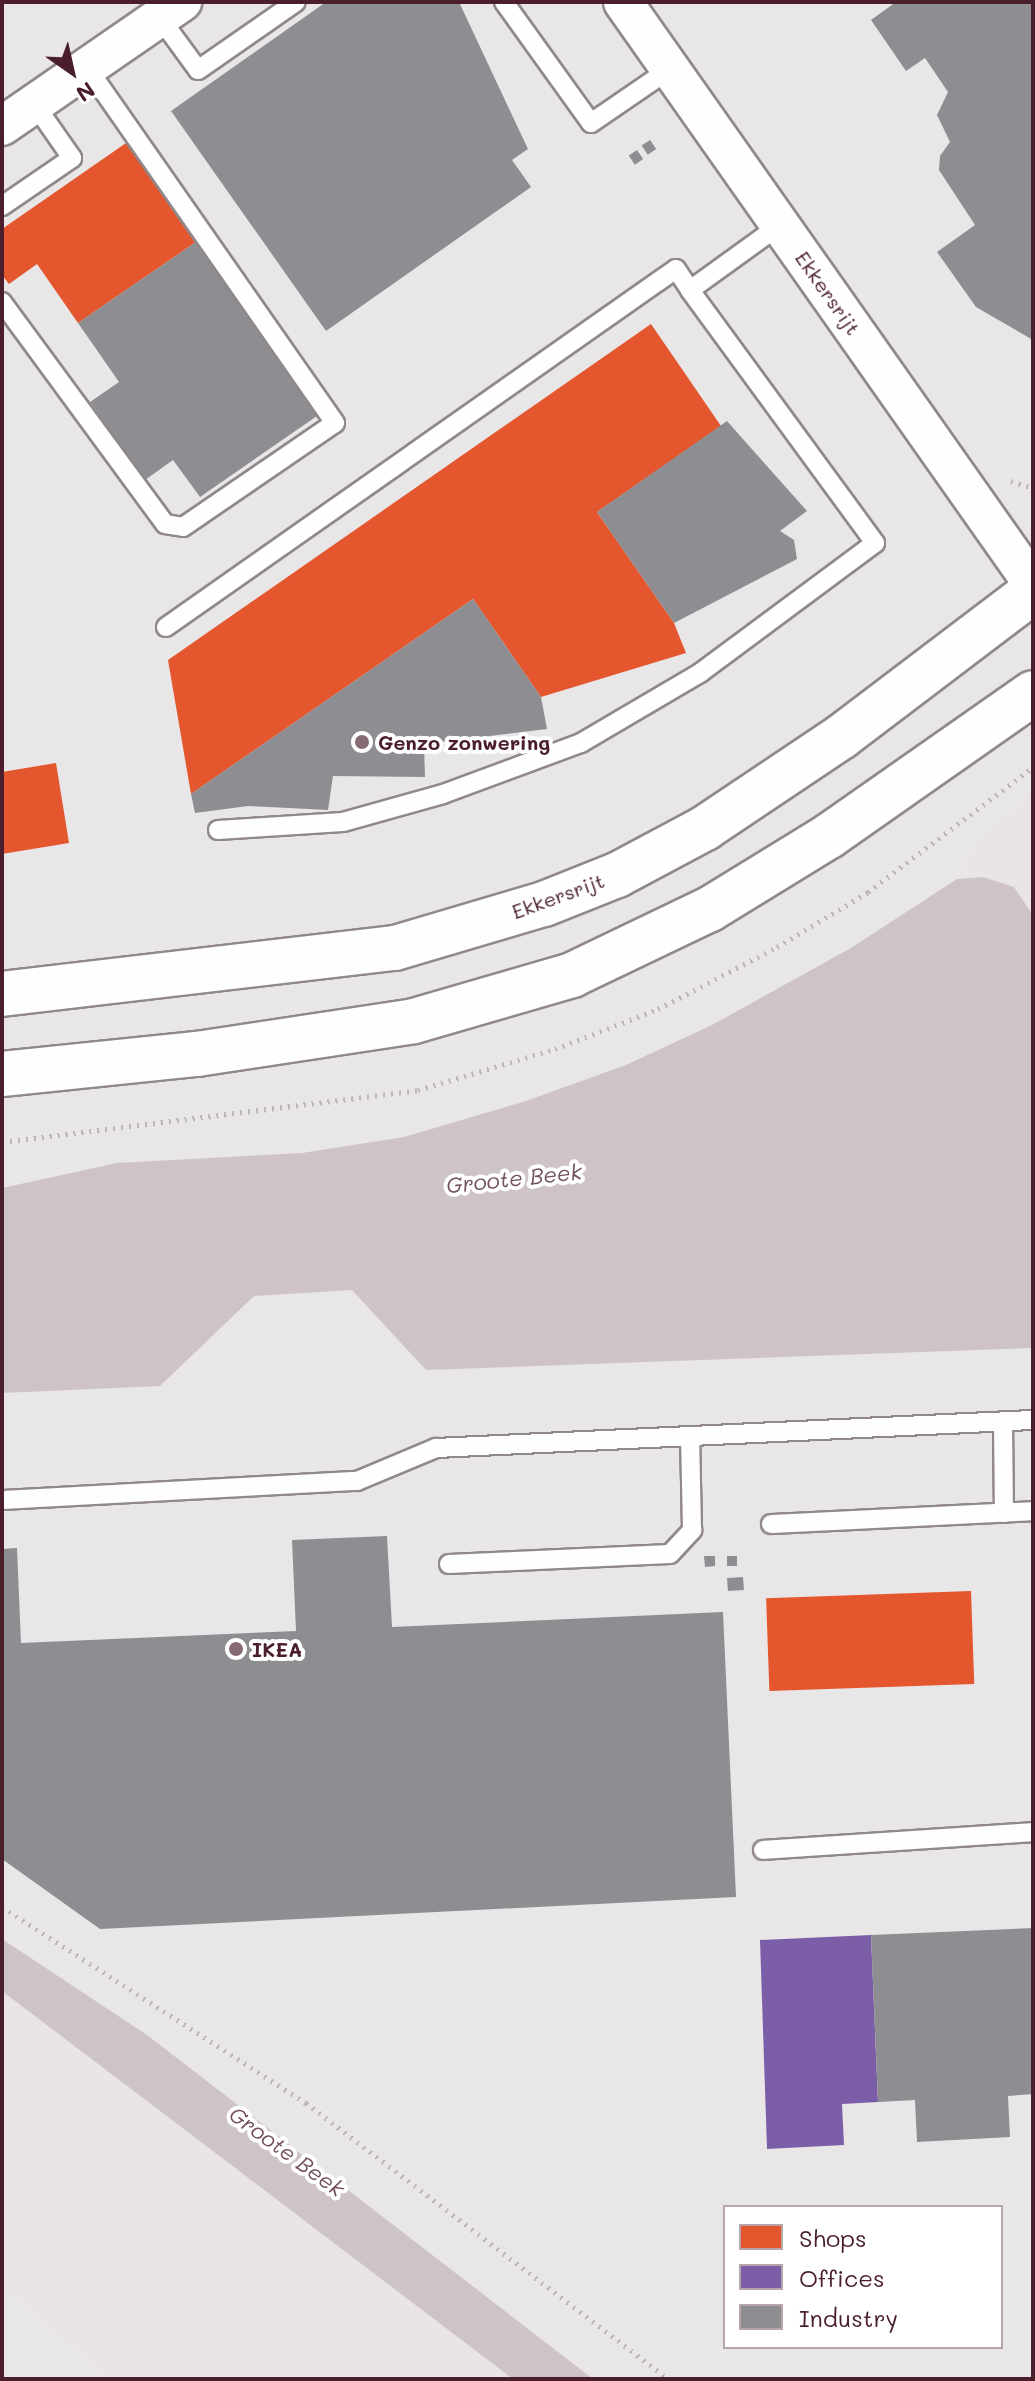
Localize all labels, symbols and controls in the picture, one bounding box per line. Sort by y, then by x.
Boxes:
north arrow [32,32,112,112]
text: N [71,76,101,109]
street label: Ekkersrijt [790,247,866,339]
place label: Genzo zonwering [378,730,550,754]
marker: Genzo zonwering [353,733,371,751]
street label: Ekkersrijt [509,868,607,924]
water label: Groote Beek [445,1158,583,1198]
place label: IKEA [252,1637,302,1661]
marker: IKEA [227,1640,245,1658]
water label: Groote Beek [224,2100,350,2202]
legend [723,2205,1003,2349]
text: Shops [799,2222,867,2253]
text: Offices [799,2262,885,2293]
text: Industry [799,2302,898,2333]

